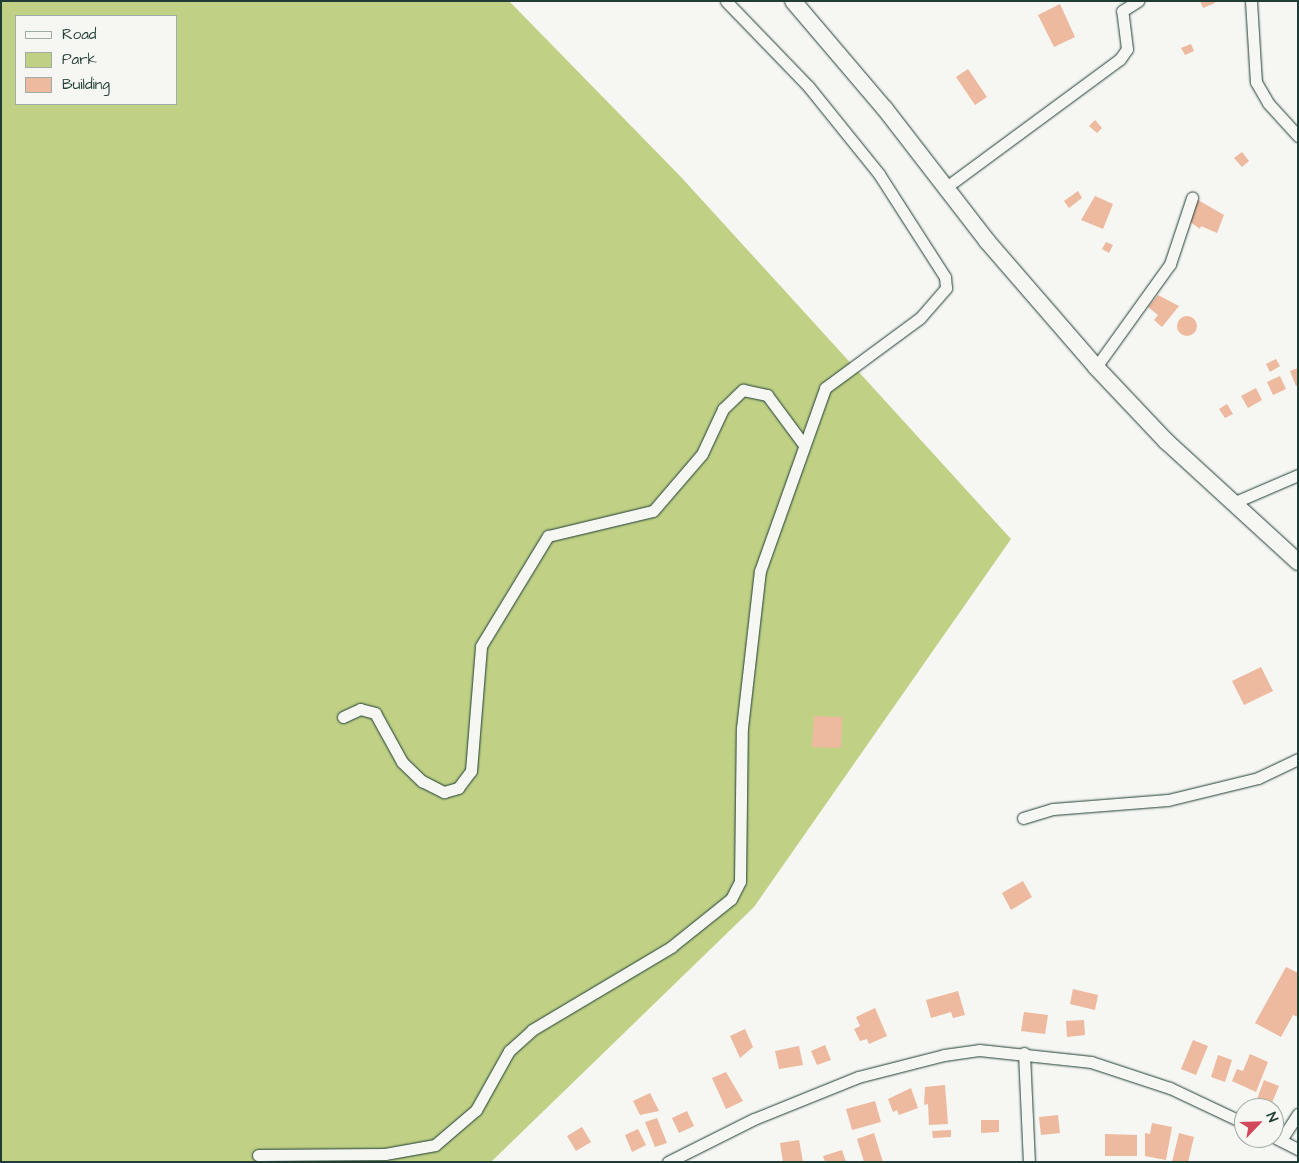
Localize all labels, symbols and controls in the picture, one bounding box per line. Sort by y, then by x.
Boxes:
legend [15,15,178,105]
text: Road [62,24,96,45]
text: Park [62,49,97,70]
text: Building [62,74,110,95]
north arrow [1234,1098,1284,1148]
text: N [1261,1109,1283,1125]

